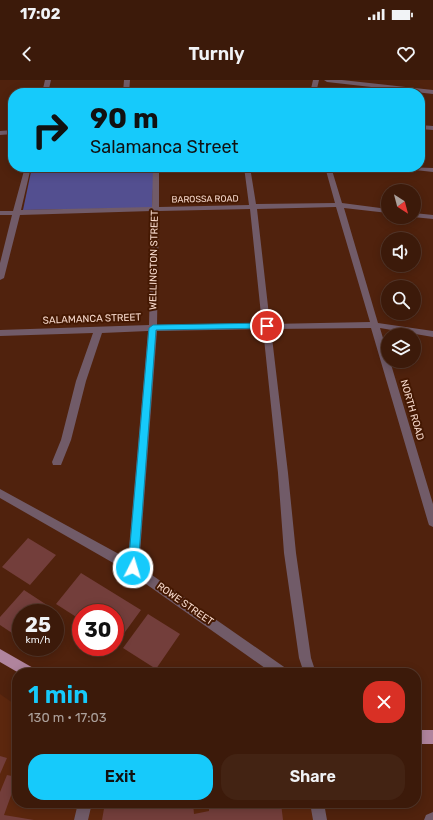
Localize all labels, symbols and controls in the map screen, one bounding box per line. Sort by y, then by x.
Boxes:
text: 17:02 [20,5,60,23]
icon: back [16,43,38,65]
text: Turnly [188,43,245,65]
icon: heart [395,43,417,65]
text: 90 m [90,102,159,135]
icon: right [24,104,76,156]
text: Salamanca Street [90,136,239,158]
north arrow [381,184,421,224]
map controls [381,184,421,368]
street label: BAROSSA ROAD [171,193,239,205]
street label: WELLINGTON STREET [147,210,161,310]
button: sound [381,232,421,272]
button: search [381,280,421,320]
pin [250,309,284,343]
street label: SALAMANCA STREET [43,311,142,327]
icon: arrive [256,315,278,337]
button: layers [381,328,421,368]
street label: NORTH ROAD [398,378,426,442]
position arrow [112,547,154,589]
street label: ROWE STREET [154,580,216,628]
speed limit sign: 30 [72,604,124,656]
text: 25 [25,613,51,637]
text: km/h [26,634,50,646]
text: 1 min [28,681,88,709]
button: close [363,681,405,723]
text: 130 m · 17:03 [28,710,107,725]
button: Exit [28,754,213,800]
button: Share [221,754,405,800]

